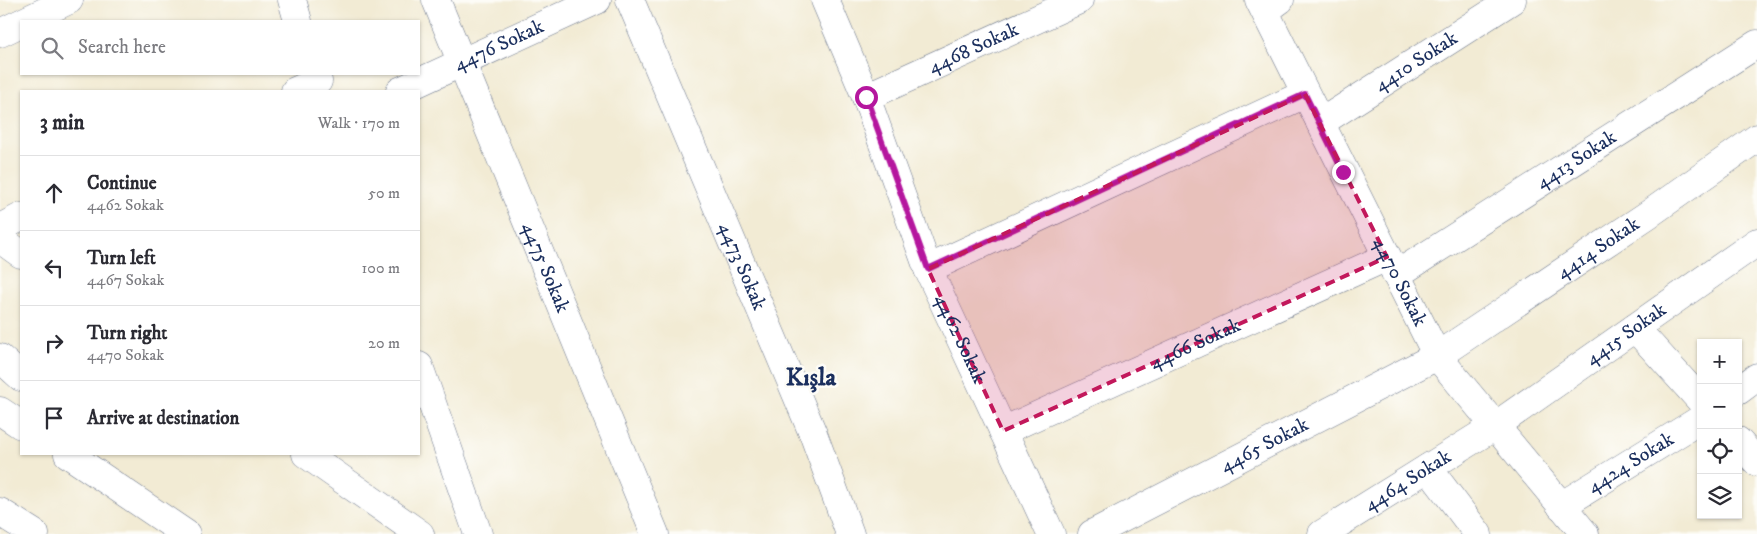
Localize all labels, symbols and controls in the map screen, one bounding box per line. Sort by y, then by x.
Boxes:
street label: 4476 Sokak [450,14,548,77]
street label: 4468 Sokak [924,17,1022,79]
search box [20,20,420,75]
street label: 4410 Sokak [1370,26,1462,97]
icon: search [38,34,66,62]
text: Search here [78,36,166,59]
route start [855,86,878,109]
text: 3 min [40,110,85,136]
text: Walk · 170 m [318,113,400,133]
street label: 4413 Sokak [1531,125,1621,195]
route end [1332,161,1355,184]
text: Continue [87,172,157,195]
icon: ahead [40,179,68,207]
text: 50 m [368,183,400,203]
text: 4462 Sokak [87,195,164,215]
street label: 4414 Sokak [1552,211,1644,285]
street label: 4475 Sokak [516,218,575,316]
street label: 4473 Sokak [713,218,772,314]
street label: 4470 Sokak [1367,233,1433,331]
text: Turn left [87,247,156,270]
icon: left [40,254,68,282]
text: 100 m [362,258,400,278]
text: 4467 Sokak [87,270,164,290]
street label: 4462 Sokak [929,290,992,388]
street label: 4415 Sokak [1581,297,1671,371]
street label: 4466 Sokak [1146,313,1244,375]
text: Turn right [87,322,167,345]
icon: right [40,329,68,357]
text: 20 m [368,333,400,353]
map controls [1697,339,1742,519]
button: + [1697,339,1742,384]
text: 4470 Sokak [87,345,164,365]
district label: Kışla [786,362,837,393]
button: − [1697,384,1742,429]
icon: arrive [40,404,68,432]
text: Arrive at destination [87,407,239,430]
street label: 4465 Sokak [1216,412,1313,478]
street label: 4424 Sokak [1583,426,1679,499]
button: locate [1697,429,1742,474]
street label: 4464 Sokak [1360,444,1456,517]
button: layers [1697,474,1742,519]

